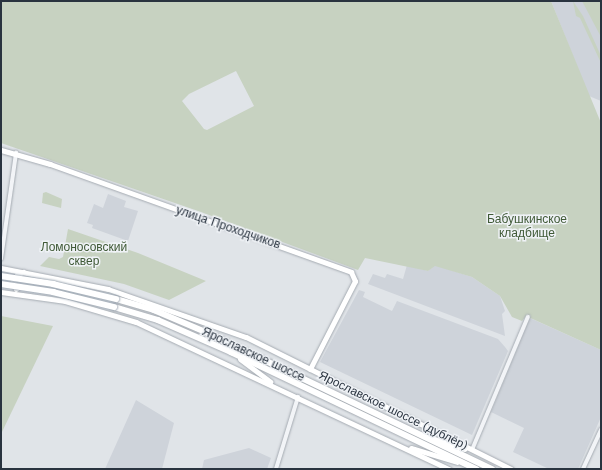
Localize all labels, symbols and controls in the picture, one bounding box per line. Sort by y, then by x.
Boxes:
street label: улица Проходчиков [174,203,282,253]
park label: Бабушкинское кладбище [487,213,567,241]
park label: Ломоносовский сквер [41,241,127,269]
street label: Ярославское шоссе [199,325,307,385]
street label: Ярославское шоссе (дублёр) [316,369,470,453]

